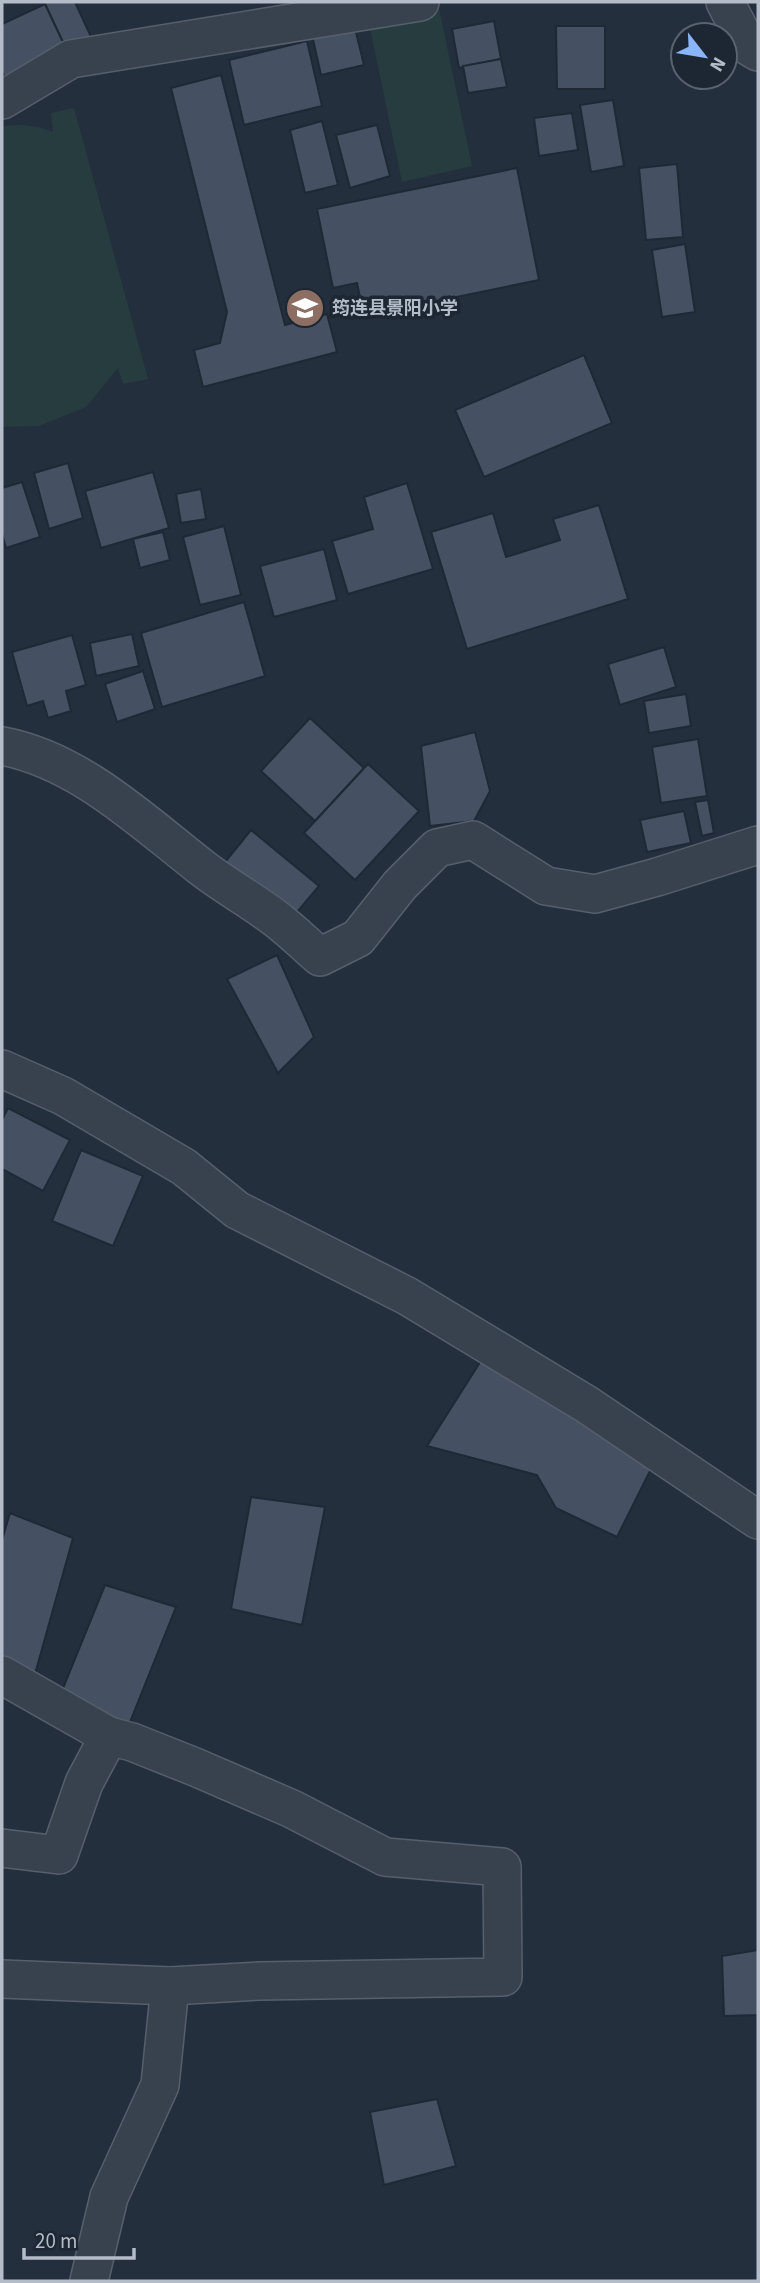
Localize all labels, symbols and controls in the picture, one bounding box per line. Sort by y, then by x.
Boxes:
north arrow [669,21,739,91]
text: N [702,52,732,76]
school or university icon: 筠连县景阳小学 [284,287,326,329]
place label: 筠连县景阳小学 [332,296,458,321]
scale bar [24,2216,135,2260]
text: 20 m [35,2226,77,2256]

